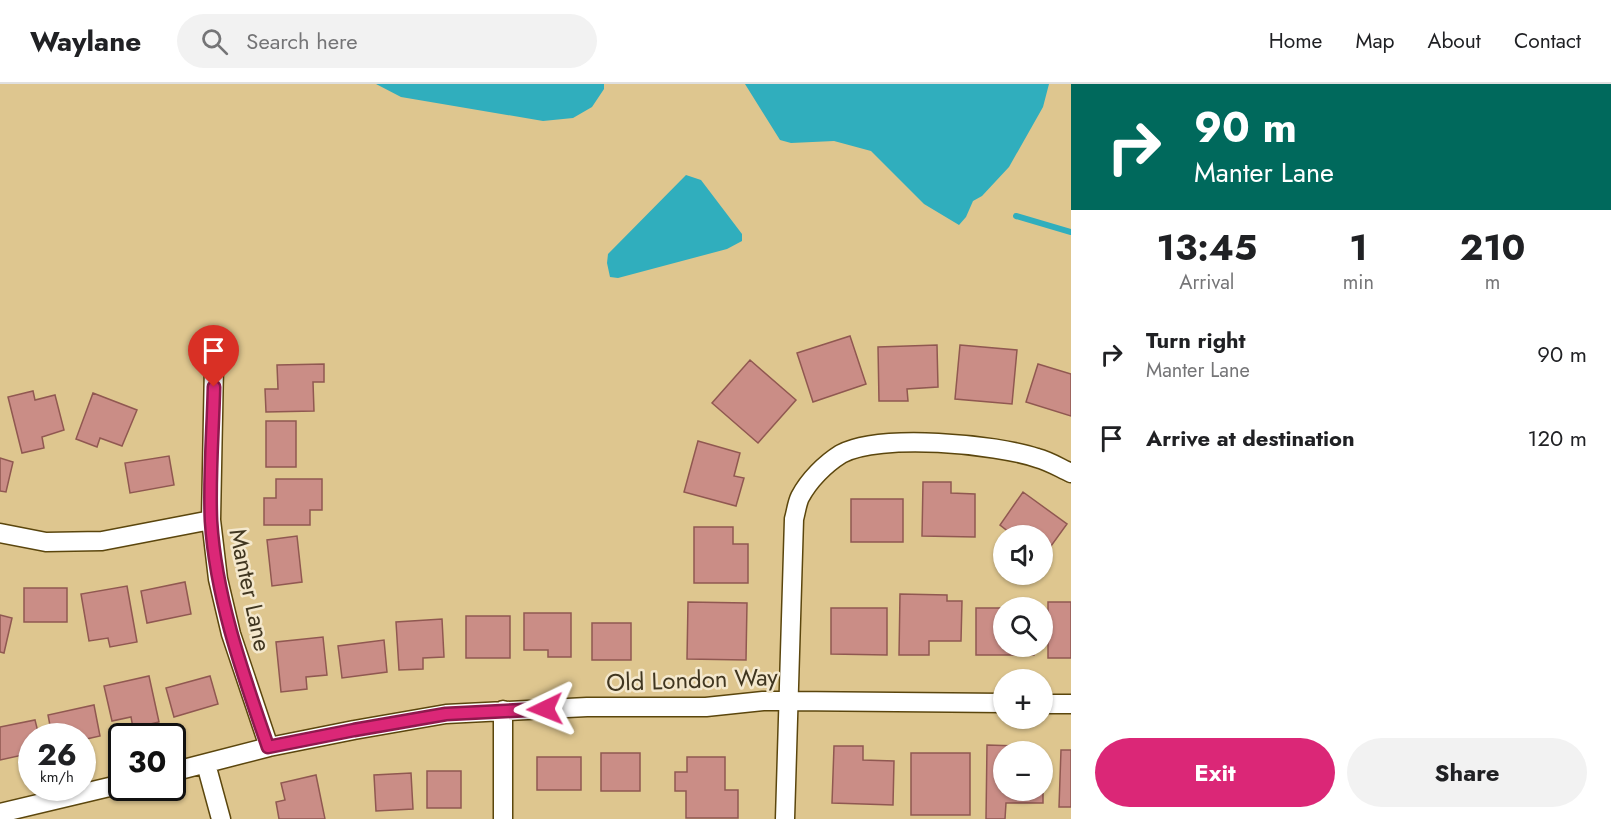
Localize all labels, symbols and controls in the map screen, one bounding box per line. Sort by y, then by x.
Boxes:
search box [177,14,597,68]
text: Waylane [30,21,141,62]
icon: search [198,25,231,58]
text: Search here [246,25,358,57]
text: Home [1269,26,1322,56]
text: Map [1355,26,1395,56]
text: About [1428,26,1481,56]
text: Contact [1514,26,1581,56]
text: 90 m [1194,97,1297,158]
icon: right [1095,108,1173,186]
text: Manter Lane [1194,153,1334,192]
text: 13:45 [1157,221,1257,273]
text: 1 [1349,221,1368,273]
text: 210 [1460,221,1525,273]
text: Arrival [1179,268,1234,297]
text: min [1343,268,1374,297]
text: m [1485,268,1500,297]
text: Turn right [1146,324,1246,356]
pin [188,325,239,387]
icon: arrive [197,334,230,367]
icon: right [1095,338,1128,371]
text: 90 m [1537,338,1587,370]
text: Manter Lane [1146,356,1250,385]
icon: arrive [1095,422,1128,455]
text: Arrive at destination [1146,422,1355,454]
text: 120 m [1528,422,1587,454]
street label: Manter Lane [220,525,281,654]
map controls [993,525,1053,801]
button: sound [993,525,1053,585]
button: search [993,597,1053,657]
street label: Old London Way [606,659,779,700]
button: + [993,669,1053,729]
position arrow [513,677,577,741]
speed limit sign: 30 [108,723,186,801]
text: 26 [37,733,77,776]
button: Exit [1095,738,1335,807]
button: Share [1347,738,1587,807]
button: − [993,741,1053,801]
text: km/h [40,766,74,788]

